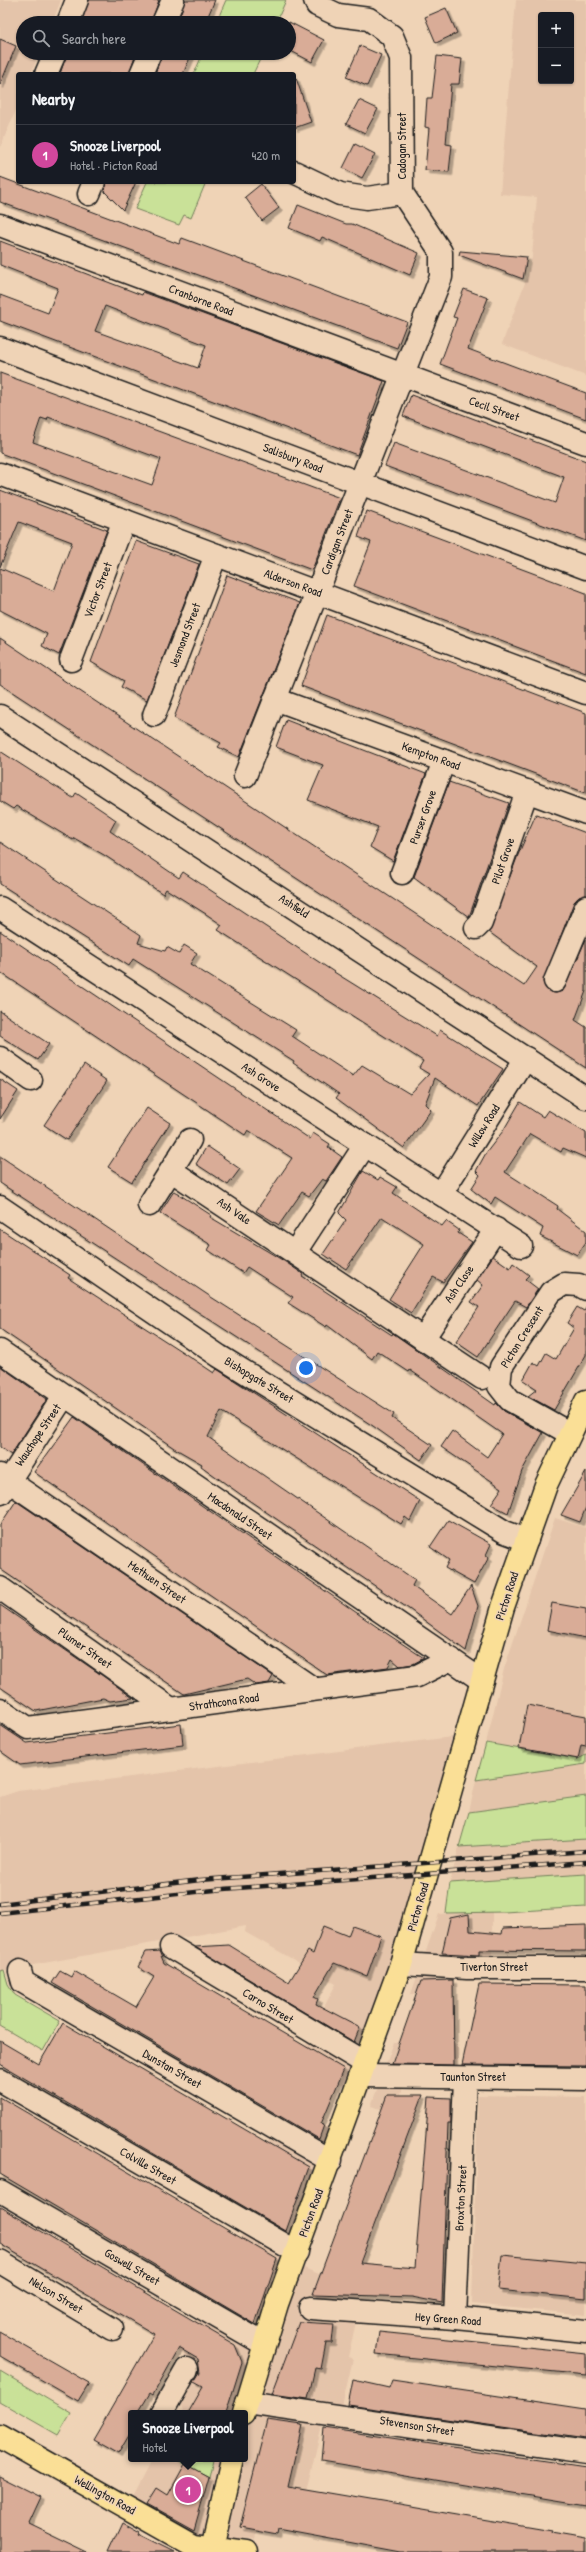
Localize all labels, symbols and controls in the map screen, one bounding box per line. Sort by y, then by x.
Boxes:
map controls [538,12,574,84]
button: + [538,12,574,48]
search box [16,16,296,60]
icon: search [30,27,52,49]
text: Search here [62,28,126,49]
button: − [538,48,574,84]
text: Nearby [32,87,75,110]
street label: Cadogan Street [393,112,410,179]
text: Snooze Liverpool [70,135,161,156]
text: 1 [43,146,47,164]
text: 420 m [251,146,280,164]
text: Hotel · Picton Road [70,156,157,174]
street label: Cranborne Road [166,279,236,320]
street label: Cecil Street [467,392,523,426]
street label: Salisbury Road [261,438,326,477]
street label: Cardigan Street [316,506,357,577]
street label: Victor Street [79,559,116,620]
street label: Alderson Road [262,564,325,601]
street label: Jesmond Street [164,599,205,669]
street label: Kempton Road [400,737,463,774]
street label: Purser Grove [405,787,440,846]
street label: Pilot Grove [487,835,518,886]
street label: Ashfield [276,889,313,922]
street label: Ash Grove [239,1058,284,1096]
street label: Willow Road [464,1101,504,1151]
street label: Ash Vale [214,1193,255,1228]
street label: Ash Close [440,1261,478,1306]
street label: Picton Crescent [496,1302,548,1371]
street label: Bishopgate Street [221,1352,298,1407]
your location [296,1358,316,1378]
street label: Wauchope Street [10,1399,65,1469]
street label: Macdonald Street [205,1488,277,1544]
street label: Methuen Street [125,1556,190,1608]
street label: Picton Road [491,1569,522,1622]
street label: Plumer Street [55,1623,116,1673]
street label: Strathcona Road [188,1688,260,1715]
street label: Picton Road [402,1880,433,1933]
street label: Tiverton Street [460,1958,529,1975]
street label: Carno Street [240,1984,298,2028]
street label: Dunstan Street [140,2045,206,2093]
street label: Taunton Street [440,2068,507,2085]
street label: Colville Street [117,2143,180,2189]
street label: Broxton Street [450,2164,471,2231]
street label: Picton Road [294,2186,327,2239]
street label: Goswell Street [101,2244,164,2290]
street label: Nelson Street [26,2272,87,2318]
street label: Hey Green Road [415,2308,482,2329]
popup [128,2410,248,2462]
street label: Stevenson Street [379,2411,456,2440]
text: Snooze Liverpool [143,2417,233,2438]
text: Hotel [143,2438,167,2456]
street label: Wellington Road [72,2471,139,2519]
pin: 1 [175,2475,201,2505]

